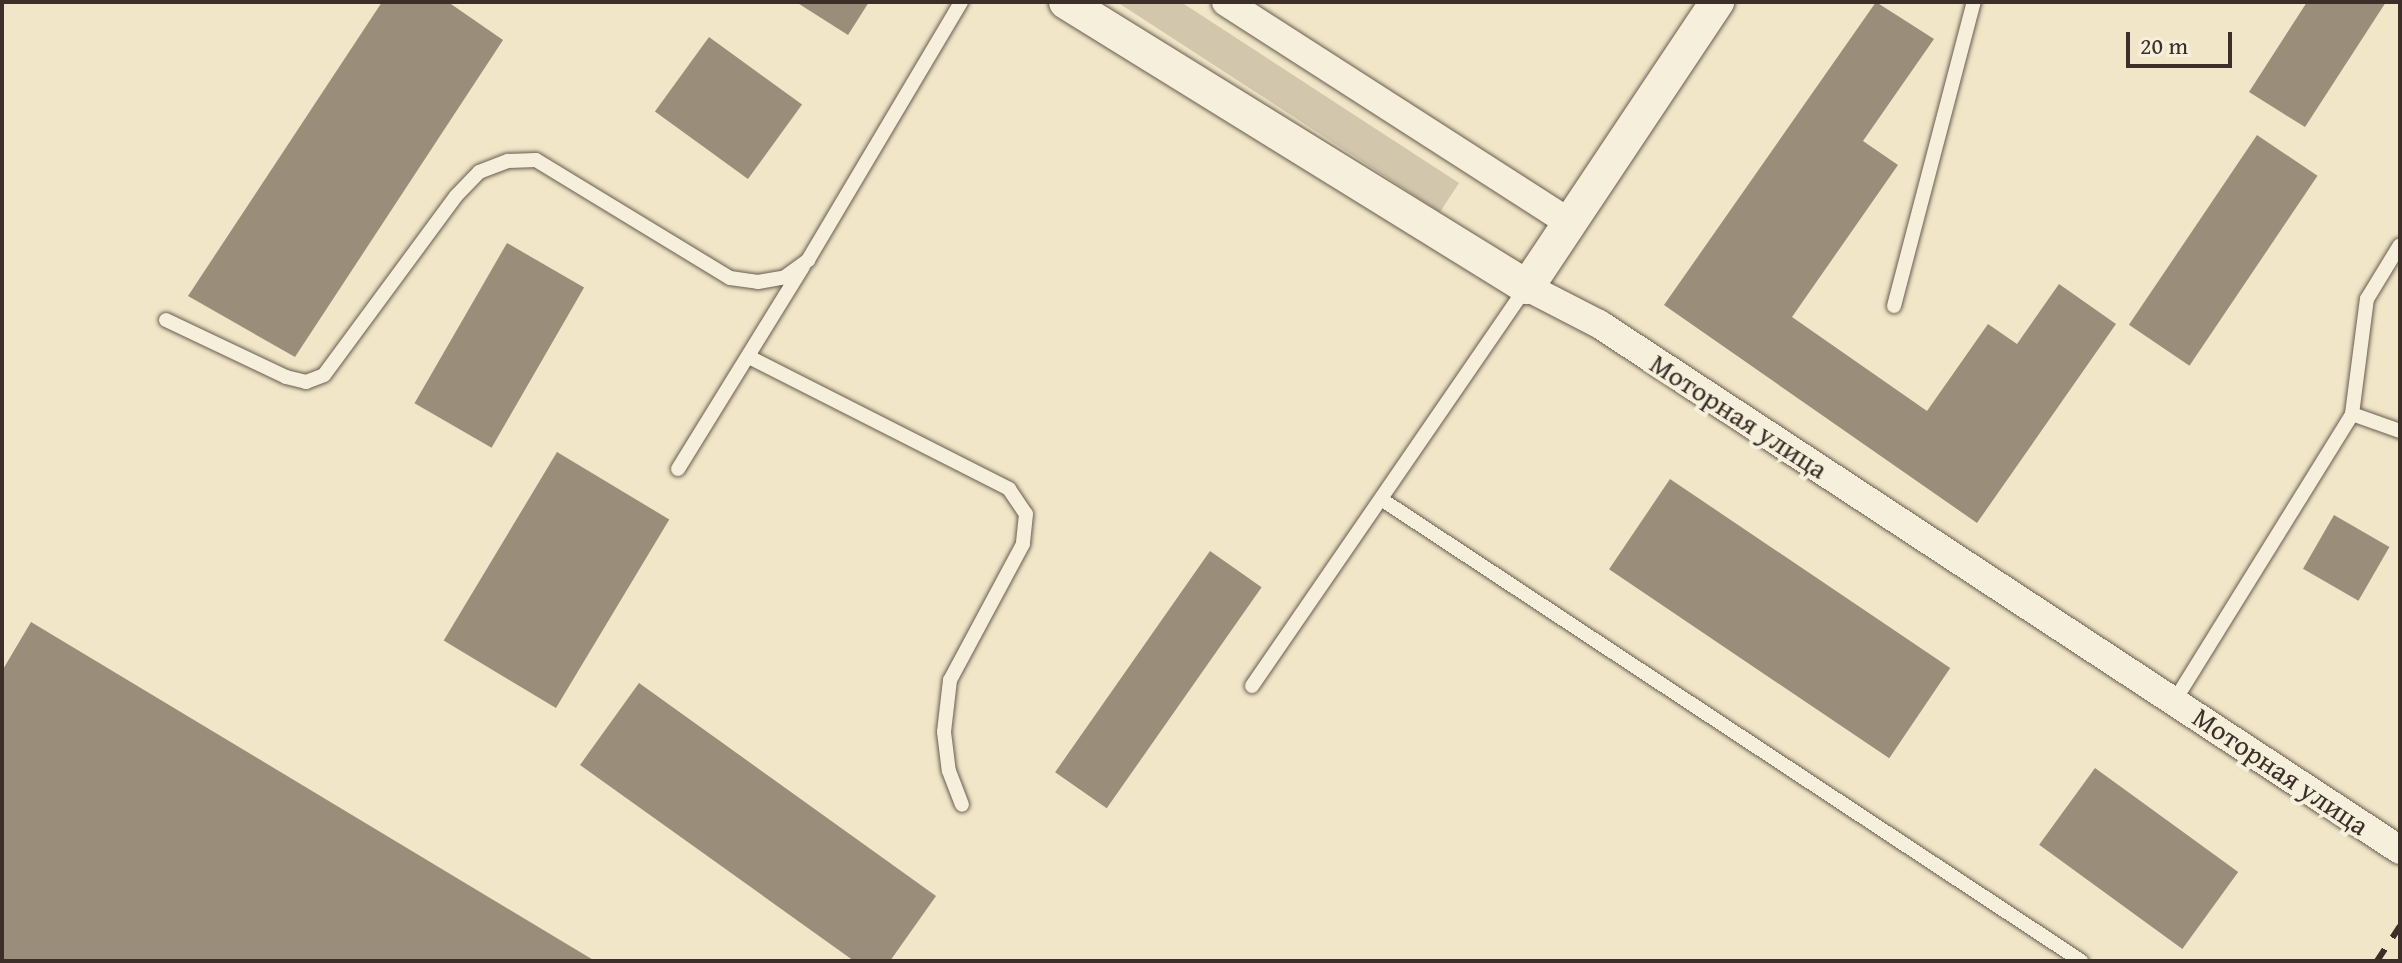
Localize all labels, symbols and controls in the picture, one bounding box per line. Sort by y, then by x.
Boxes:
scale bar [2130,16,2236,66]
text: 20 m [2140,28,2188,63]
street label: Моторная улица [1644,346,1834,486]
street label: Моторная улица [2187,700,2375,842]

